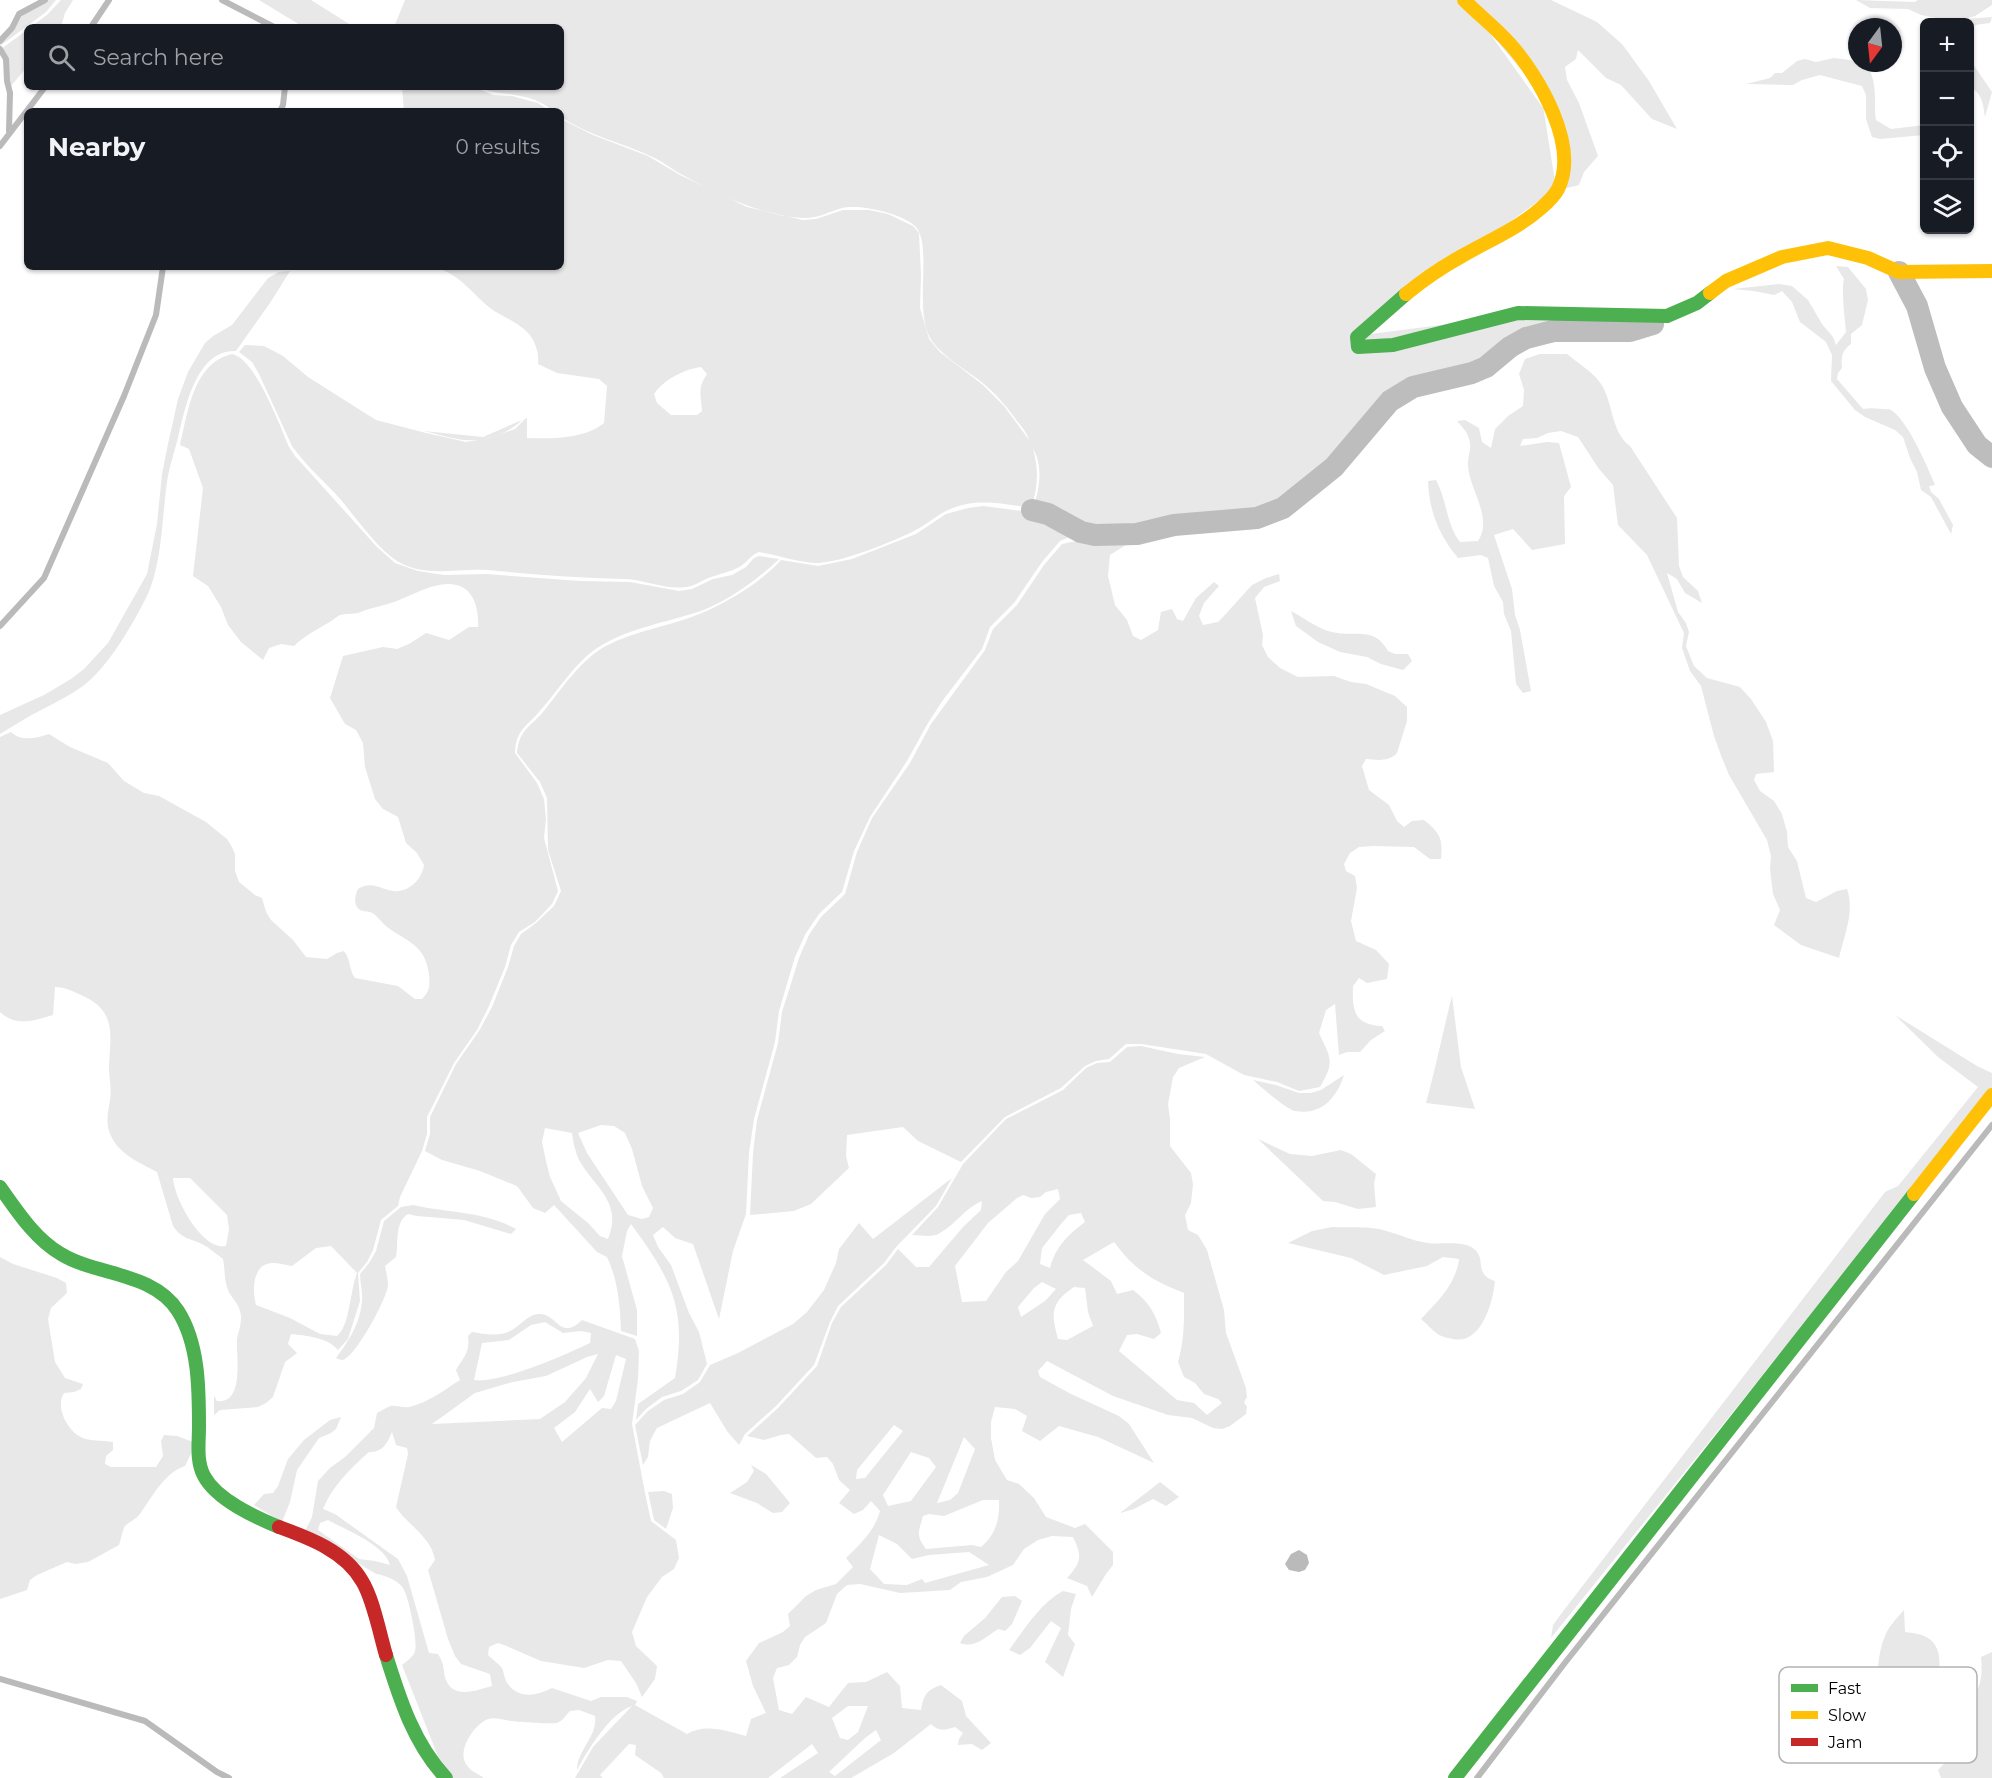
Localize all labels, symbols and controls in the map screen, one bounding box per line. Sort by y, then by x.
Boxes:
north arrow [1848,18,1902,72]
map controls [1920,18,1974,234]
button: + [1920,18,1974,72]
search box [24,24,564,90]
icon: search [45,41,78,74]
text: Search here [93,44,224,71]
button: − [1920,72,1974,126]
button: locate [1920,126,1974,180]
text: Nearby [48,131,145,163]
text: 0 results [455,135,540,159]
button: layers [1920,180,1974,234]
legend [1779,1667,1977,1763]
text: Fast [1828,1679,1862,1698]
text: Slow [1828,1706,1866,1725]
text: Jam [1827,1733,1862,1752]

